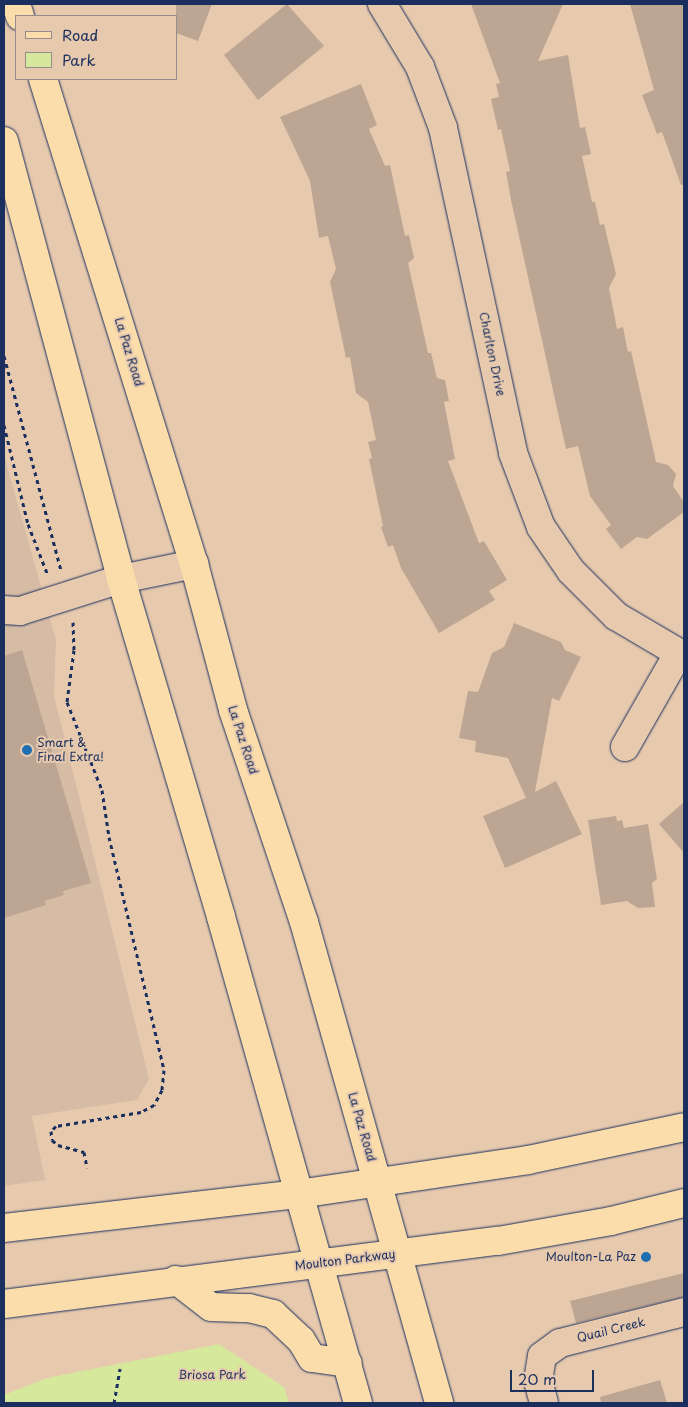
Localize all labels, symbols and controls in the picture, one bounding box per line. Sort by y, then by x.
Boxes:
legend [15,15,178,80]
text: Road [62,23,98,46]
text: Park [62,48,96,71]
street label: Charlton Drive [476,311,508,397]
street label: La Paz Road [112,316,146,388]
street label: La Paz Road [225,704,261,776]
place label: Smart & Final Extra! [37,736,104,764]
marker: Smart & Final Extra! [21,744,33,756]
street label: La Paz Road [345,1091,379,1163]
street label: Moulton Parkway [294,1247,396,1273]
place label: Moulton-La Paz [545,1250,636,1264]
marker: Moulton-La Paz [640,1251,652,1263]
street label: Quail Creek [575,1315,647,1345]
scale bar [513,1360,597,1392]
text: 20 m [518,1367,557,1390]
park label: Briosa Park [178,1368,246,1382]

